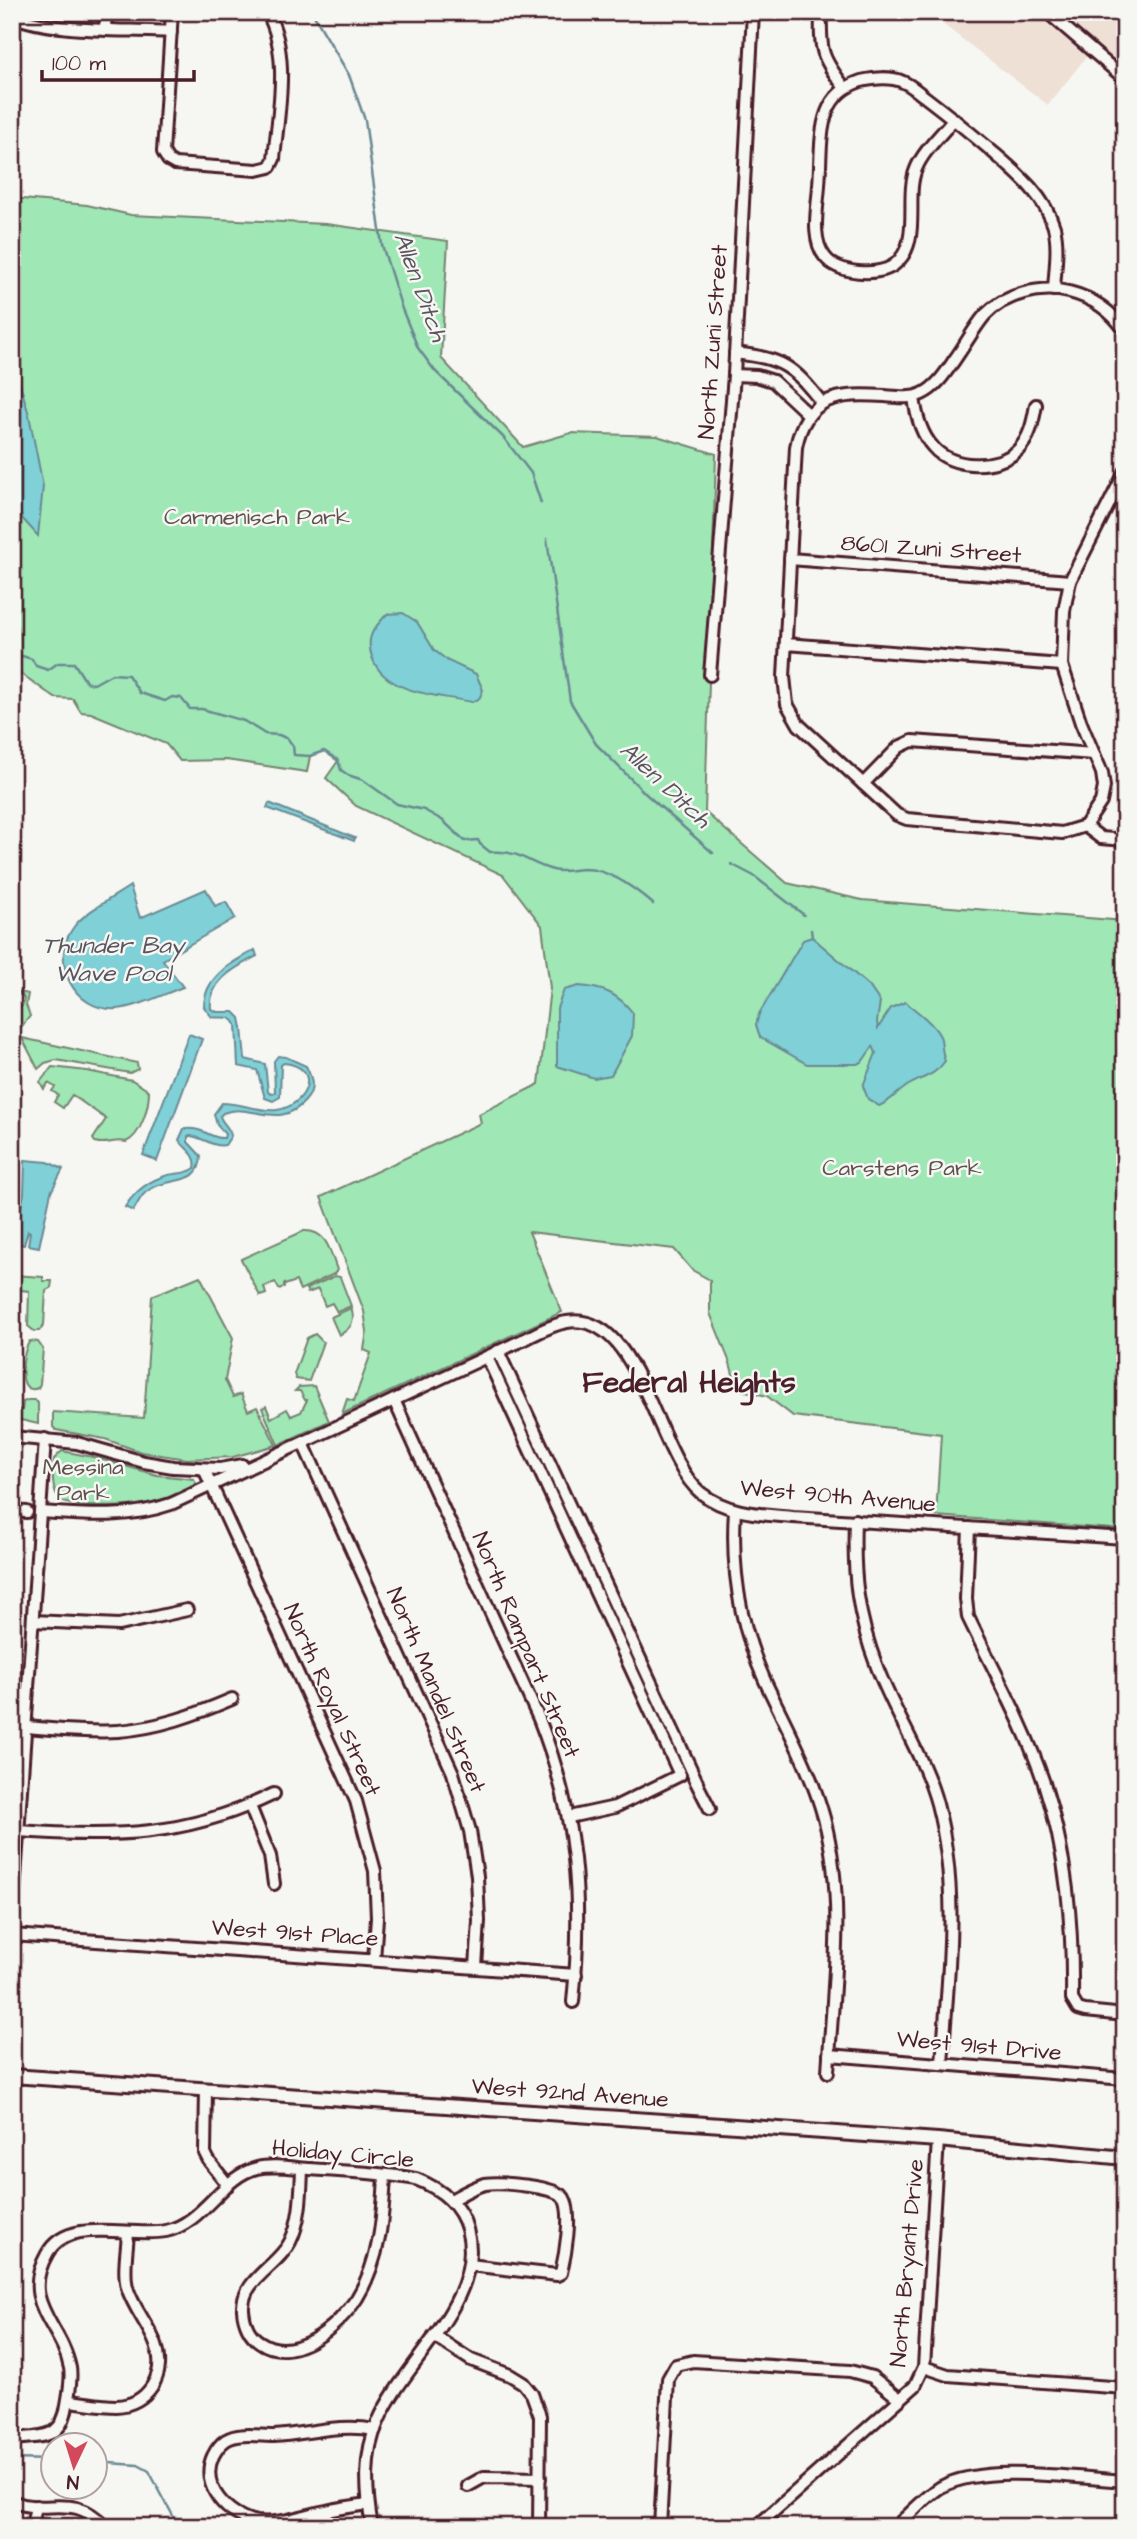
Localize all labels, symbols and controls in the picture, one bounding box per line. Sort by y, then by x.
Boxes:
scale bar [42,38,194,82]
text: 100 m [52,49,107,78]
water label: Allen Ditch [385,228,456,347]
street label: North Zuni Street [690,243,736,440]
park label: Carmenisch Park [164,501,350,533]
street label: 8601 Zuni Street [840,527,1023,571]
water label: Allen Ditch [612,734,719,837]
water label: Thunder Bay Wave Pool [42,929,187,991]
park label: Carstens Park [822,1152,982,1184]
district label: Federal Heights [582,1362,796,1406]
park label: Messina Park [42,1451,124,1509]
street label: West 90th Avenue [739,1472,937,1520]
street label: North Rampart Street [464,1527,588,1764]
street label: North Mandel Street [378,1582,494,1798]
street label: North Royal Street [274,1599,389,1802]
street label: West 91st Place [210,1911,380,1955]
street label: West 91st Drive [895,2023,1063,2069]
street label: West 92nd Avenue [470,2070,670,2116]
street label: Holiday Circle [271,2132,415,2177]
street label: North Bryant Drive [882,2158,933,2368]
north arrow [38,2430,108,2500]
text: N [66,2468,80,2495]

